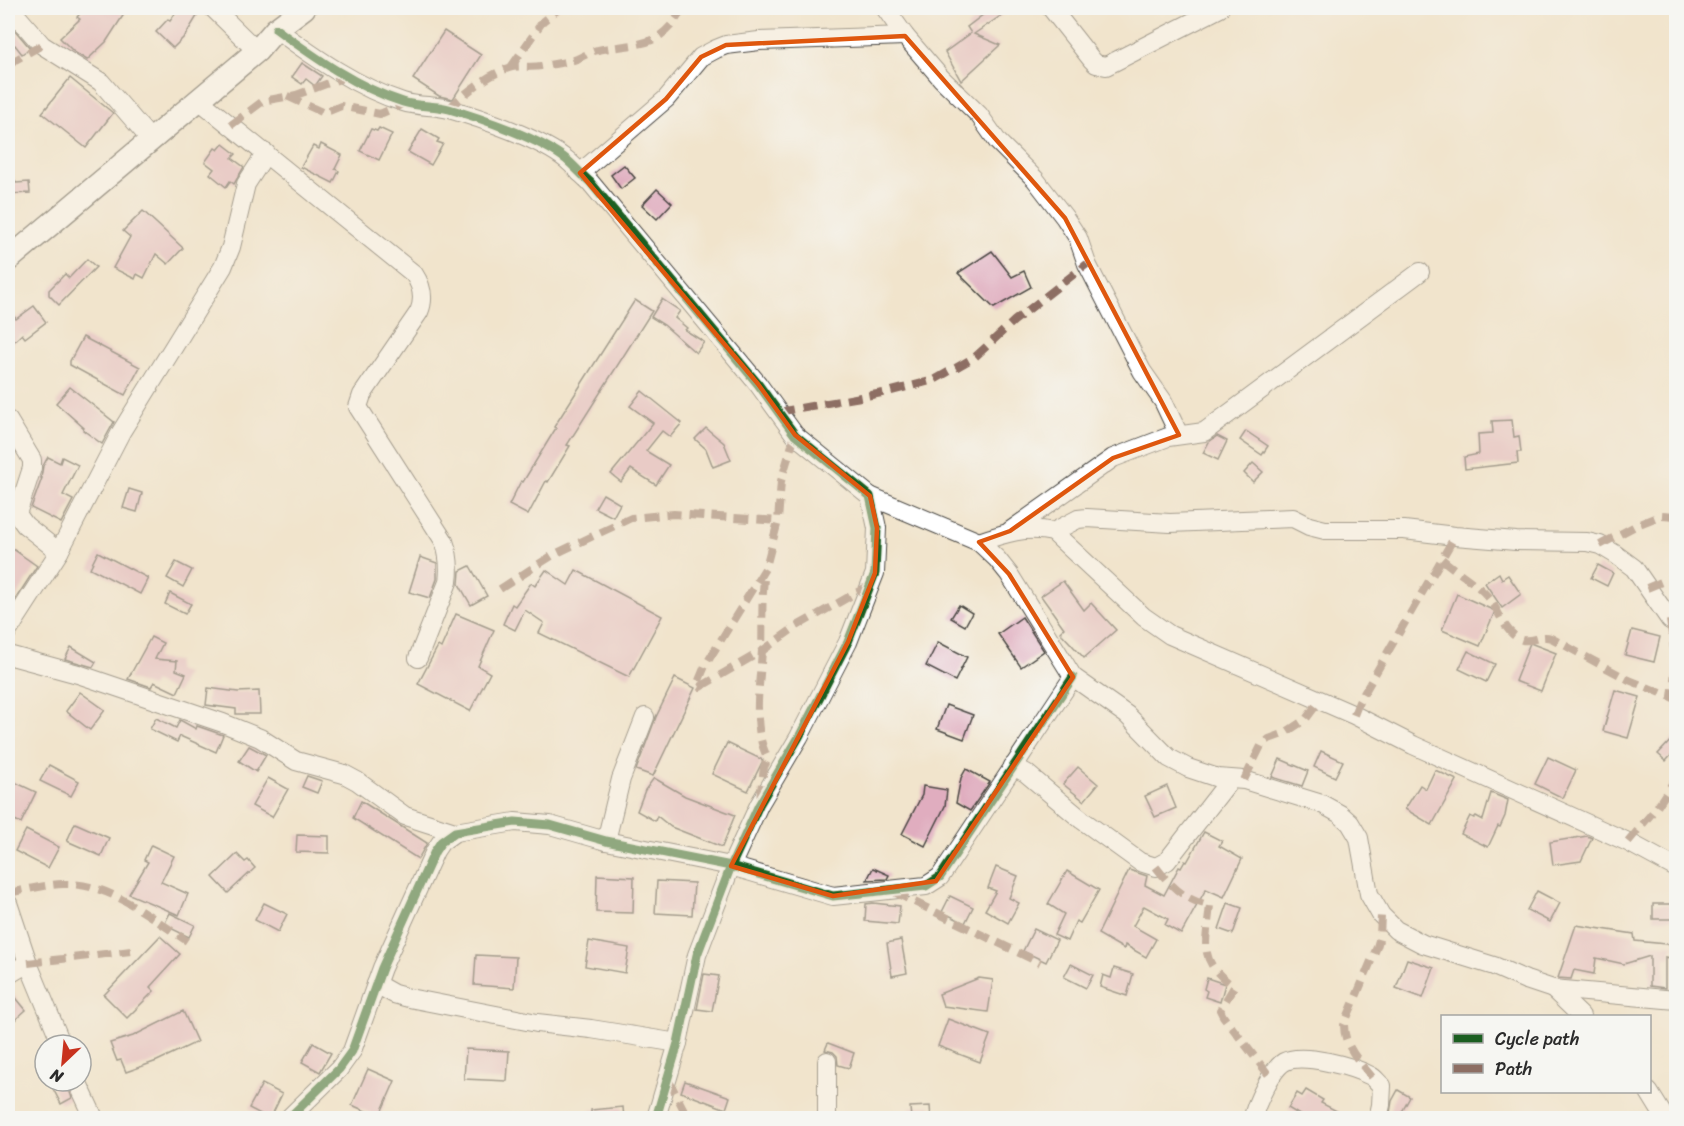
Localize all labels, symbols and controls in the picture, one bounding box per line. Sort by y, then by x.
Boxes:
legend [1441,1015,1651,1093]
text: Cycle path [1495,1023,1579,1055]
north arrow [33,1033,93,1093]
text: Path [1495,1053,1532,1085]
text: N [44,1060,69,1092]

